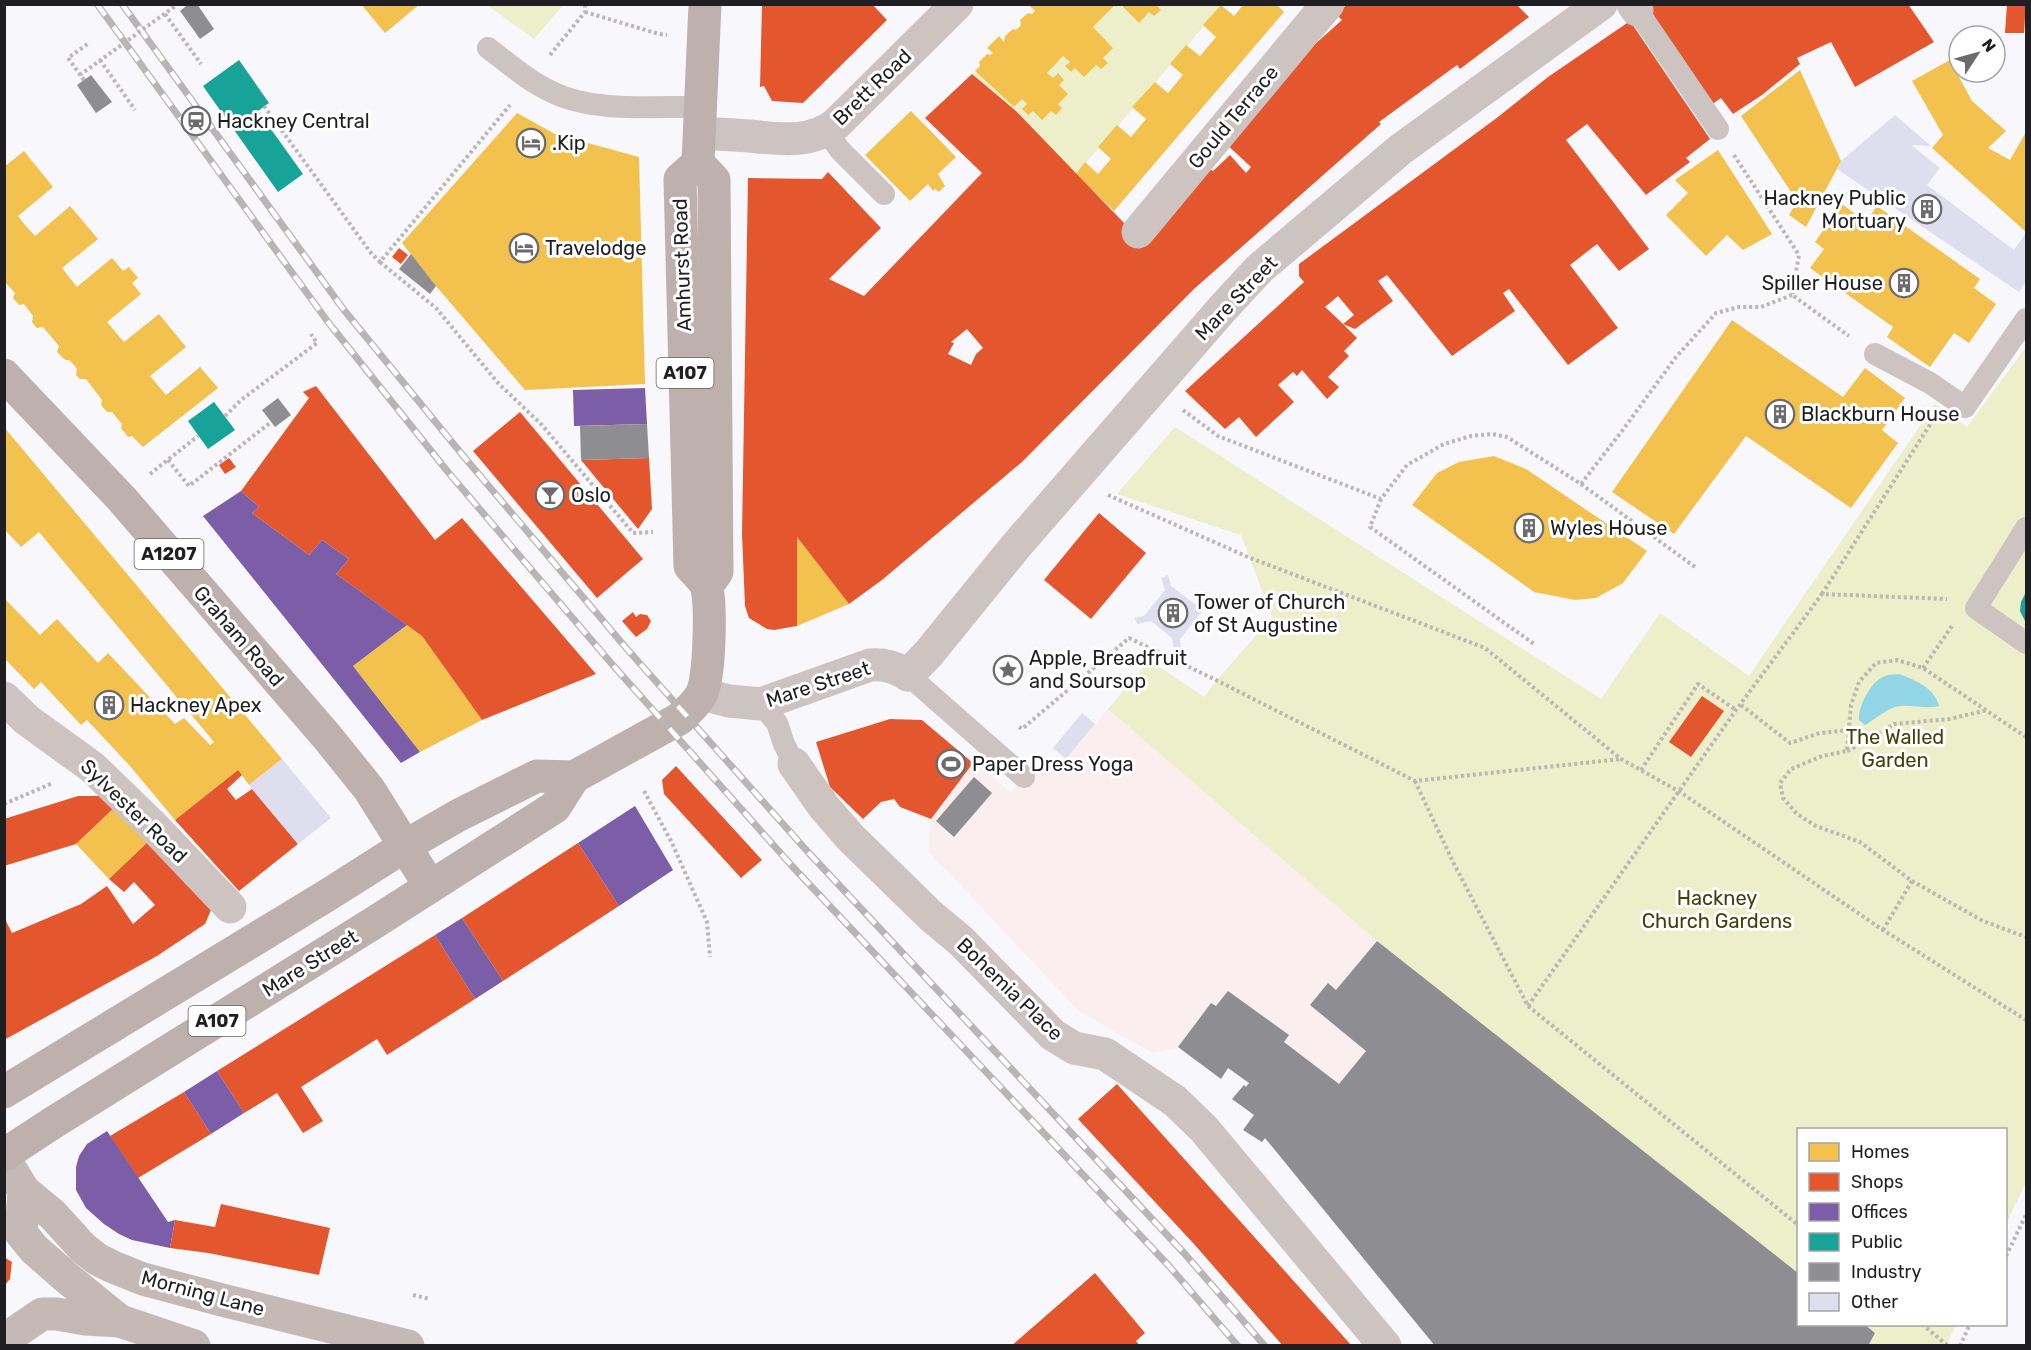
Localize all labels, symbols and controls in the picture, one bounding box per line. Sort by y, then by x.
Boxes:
north arrow [1947,24,2007,84]
text: N [1978,35,2000,56]
street label: Brett Road [828,44,916,130]
street label: Gould Terrace [1183,60,1283,174]
station icon: Hackney Central [180,105,212,137]
place label: Hackney Central [217,109,370,133]
hotel icon: .Kip [515,127,547,159]
place label: .Kip [552,131,586,155]
place label: Hackney Public Mortuary [1763,186,1906,233]
building icon: Hackney Public Mortuary [1911,193,1943,225]
street label: Amhurst Road [668,198,696,332]
hotel icon: Travelodge [508,232,540,264]
place label: Travelodge [545,236,647,260]
street label: Mare Street [1190,251,1282,345]
building icon: Spiller House [1888,267,1920,299]
place label: Spiller House [1762,271,1883,295]
road number: A107 [656,358,714,388]
building icon: Blackburn House [1764,398,1796,430]
place label: Blackburn House [1801,402,1959,426]
bar icon: Oslo [534,479,566,511]
place label: Oslo [571,483,611,507]
building icon: Wyles House [1513,512,1545,544]
place label: Wyles House [1550,516,1667,540]
road number: A1207 [134,539,204,569]
street label: Graham Road [189,581,289,691]
place label: Tower of Church of St Augustine [1194,590,1346,637]
building icon: Tower of Church of St Augustine [1157,597,1189,629]
place label: Apple, Breadfruit and Soursop [1029,646,1187,693]
place icon: Apple, Breadfruit and Soursop [992,654,1024,686]
street label: Mare Street [763,656,873,712]
building icon: Hackney Apex [93,689,125,721]
place label: Hackney Apex [130,693,262,717]
park label: The Walled Garden [1846,725,1944,772]
sports icon: Paper Dress Yoga [935,748,967,780]
place label: Paper Dress Yoga [972,752,1134,776]
street label: Sylvester Road [76,754,192,868]
park label: Hackney Church Gardens [1642,886,1792,933]
street label: Mare Street [258,924,362,1002]
street label: Bohemia Place [952,933,1068,1045]
road number: A107 [188,1006,246,1036]
legend [1797,1128,2007,1326]
text: Homes [1851,1141,1909,1163]
text: Shops [1851,1171,1903,1193]
text: Offices [1851,1201,1908,1223]
text: Public [1851,1231,1903,1253]
text: Industry [1851,1261,1921,1283]
street label: Morning Lane [139,1265,267,1321]
text: Other [1851,1291,1898,1313]

